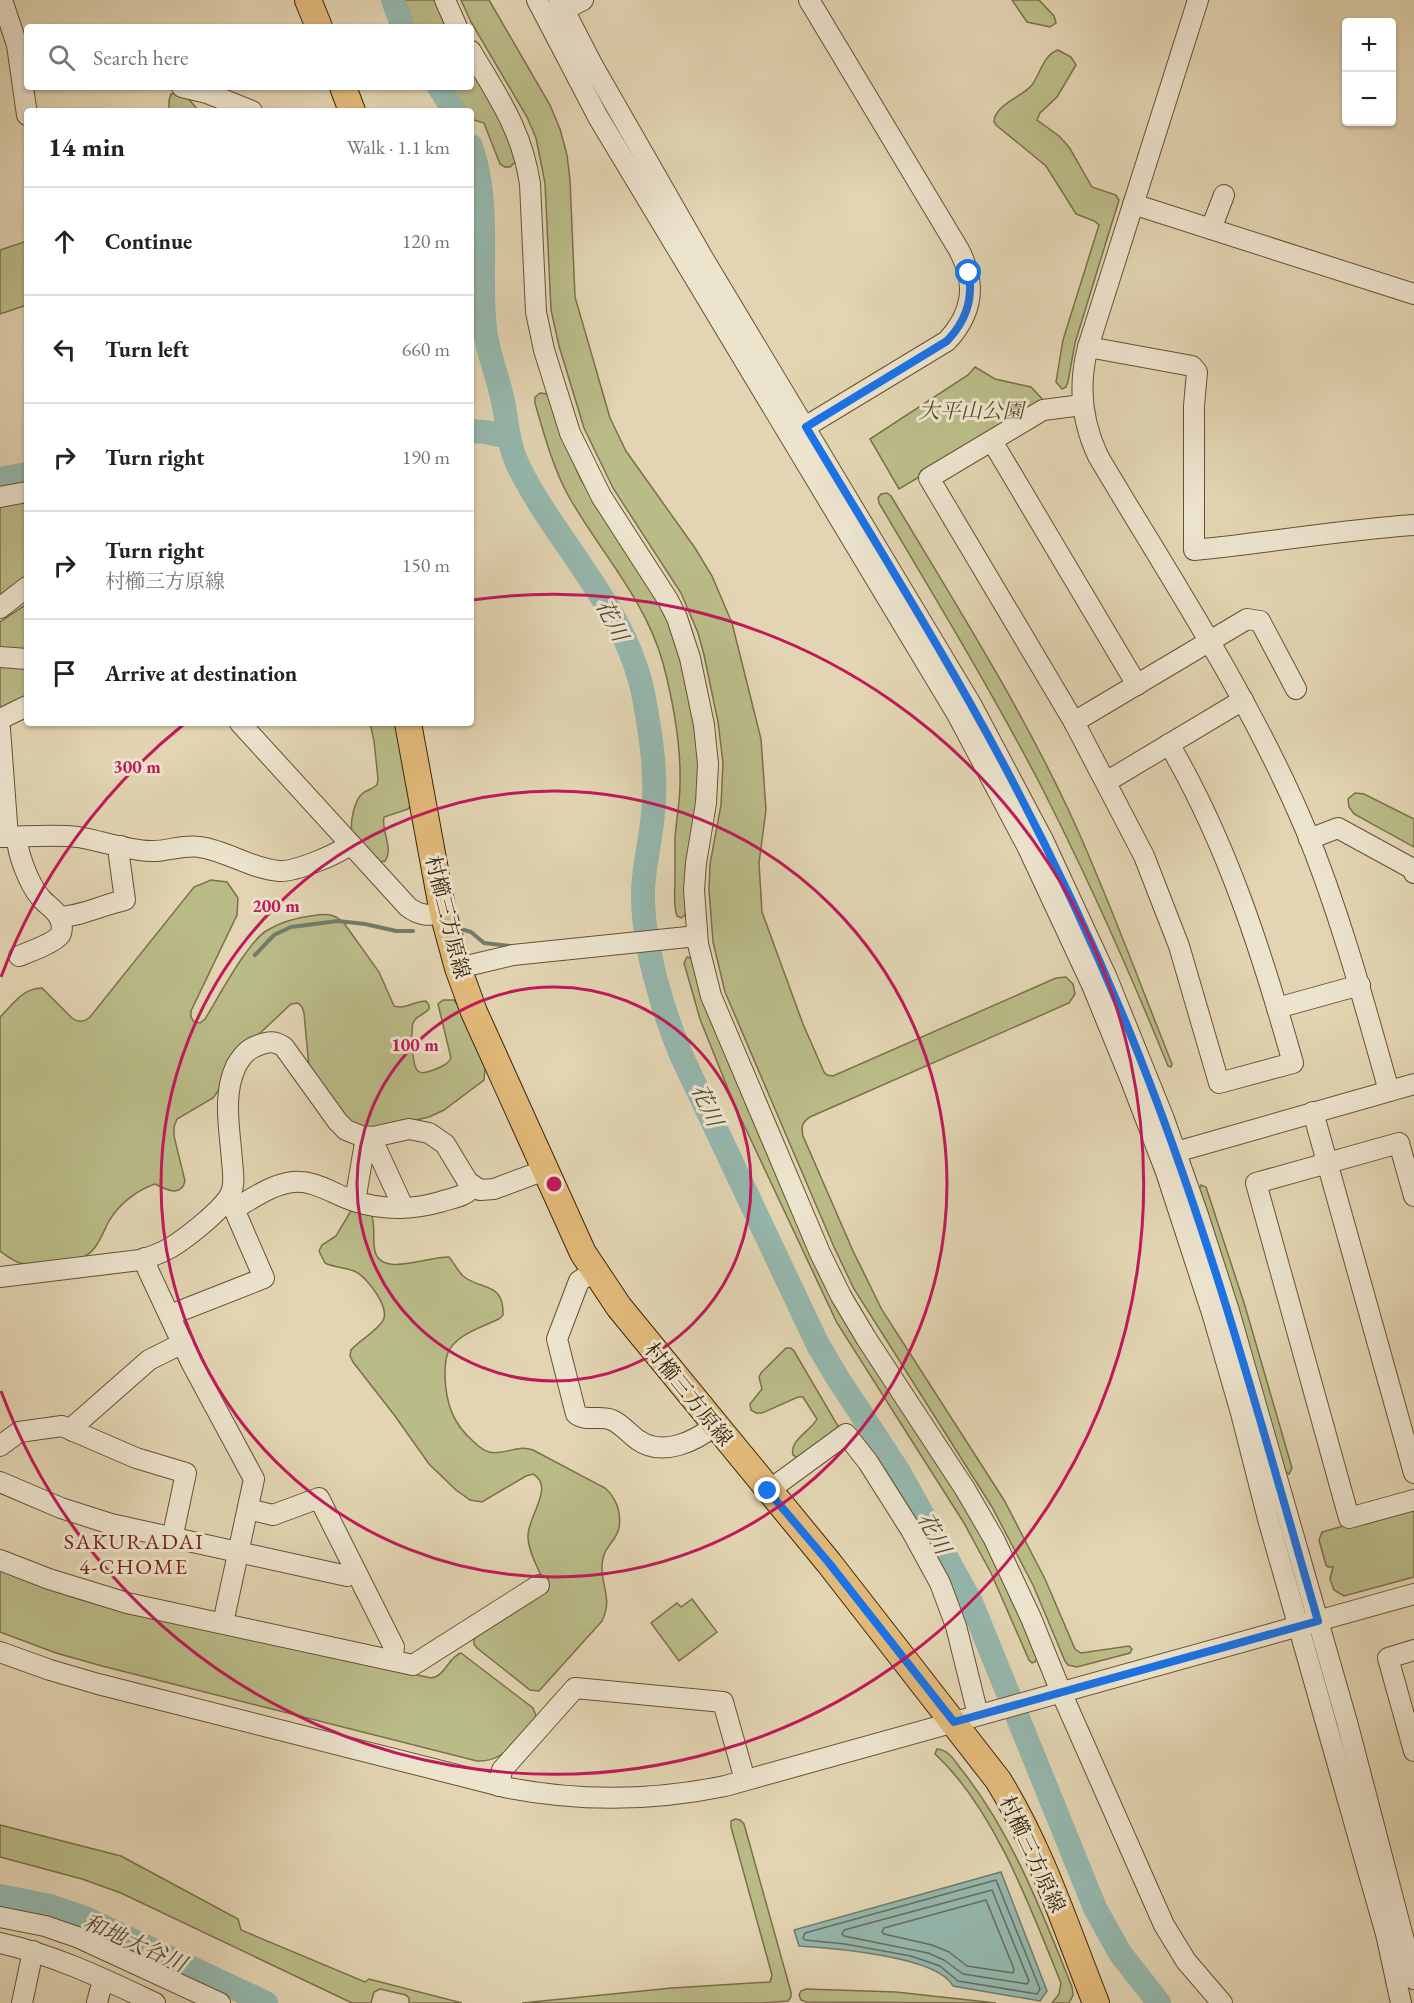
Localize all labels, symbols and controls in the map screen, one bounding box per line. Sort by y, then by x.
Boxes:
map controls [1342,18,1396,126]
button: + [1342,18,1396,72]
search box [24,24,474,90]
icon: search [45,41,78,74]
text: Search here [93,43,188,72]
button: − [1342,72,1396,126]
text: 14 min [48,130,125,164]
text: Walk · 1.1 km [347,134,450,160]
icon: ahead [48,225,81,258]
text: Continue [105,227,192,256]
text: 120 m [402,228,450,254]
route start [955,259,981,285]
icon: left [48,333,81,366]
text: Turn left [105,335,189,364]
text: 660 m [402,336,450,362]
park label: 大平山公園 [919,397,1026,424]
icon: right [48,441,81,474]
text: Turn right [105,443,204,472]
text: 190 m [402,444,450,470]
text: Turn right [105,536,204,565]
icon: right [48,549,81,582]
text: 150 m [402,552,450,578]
text: 村櫛三方原線 [105,568,225,594]
water label: 花川 [589,594,636,648]
icon: arrive [48,657,81,690]
text: Arrive at destination [105,659,297,688]
text: 300 m [113,755,161,778]
street label: 村櫛三方原線 [420,853,476,981]
text: 200 m [252,894,300,917]
text: 100 m [391,1033,439,1056]
water label: 花川 [685,1079,730,1133]
centre of rings [544,1174,564,1194]
street label: 村櫛三方原線 [639,1337,739,1451]
route end [754,1477,780,1503]
water label: 花川 [911,1507,958,1561]
district label: SAKURADAI 4-CHOME [64,1527,204,1581]
street label: 村櫛三方原線 [994,1791,1072,1917]
water label: 和地大谷川 [79,1907,193,1979]

